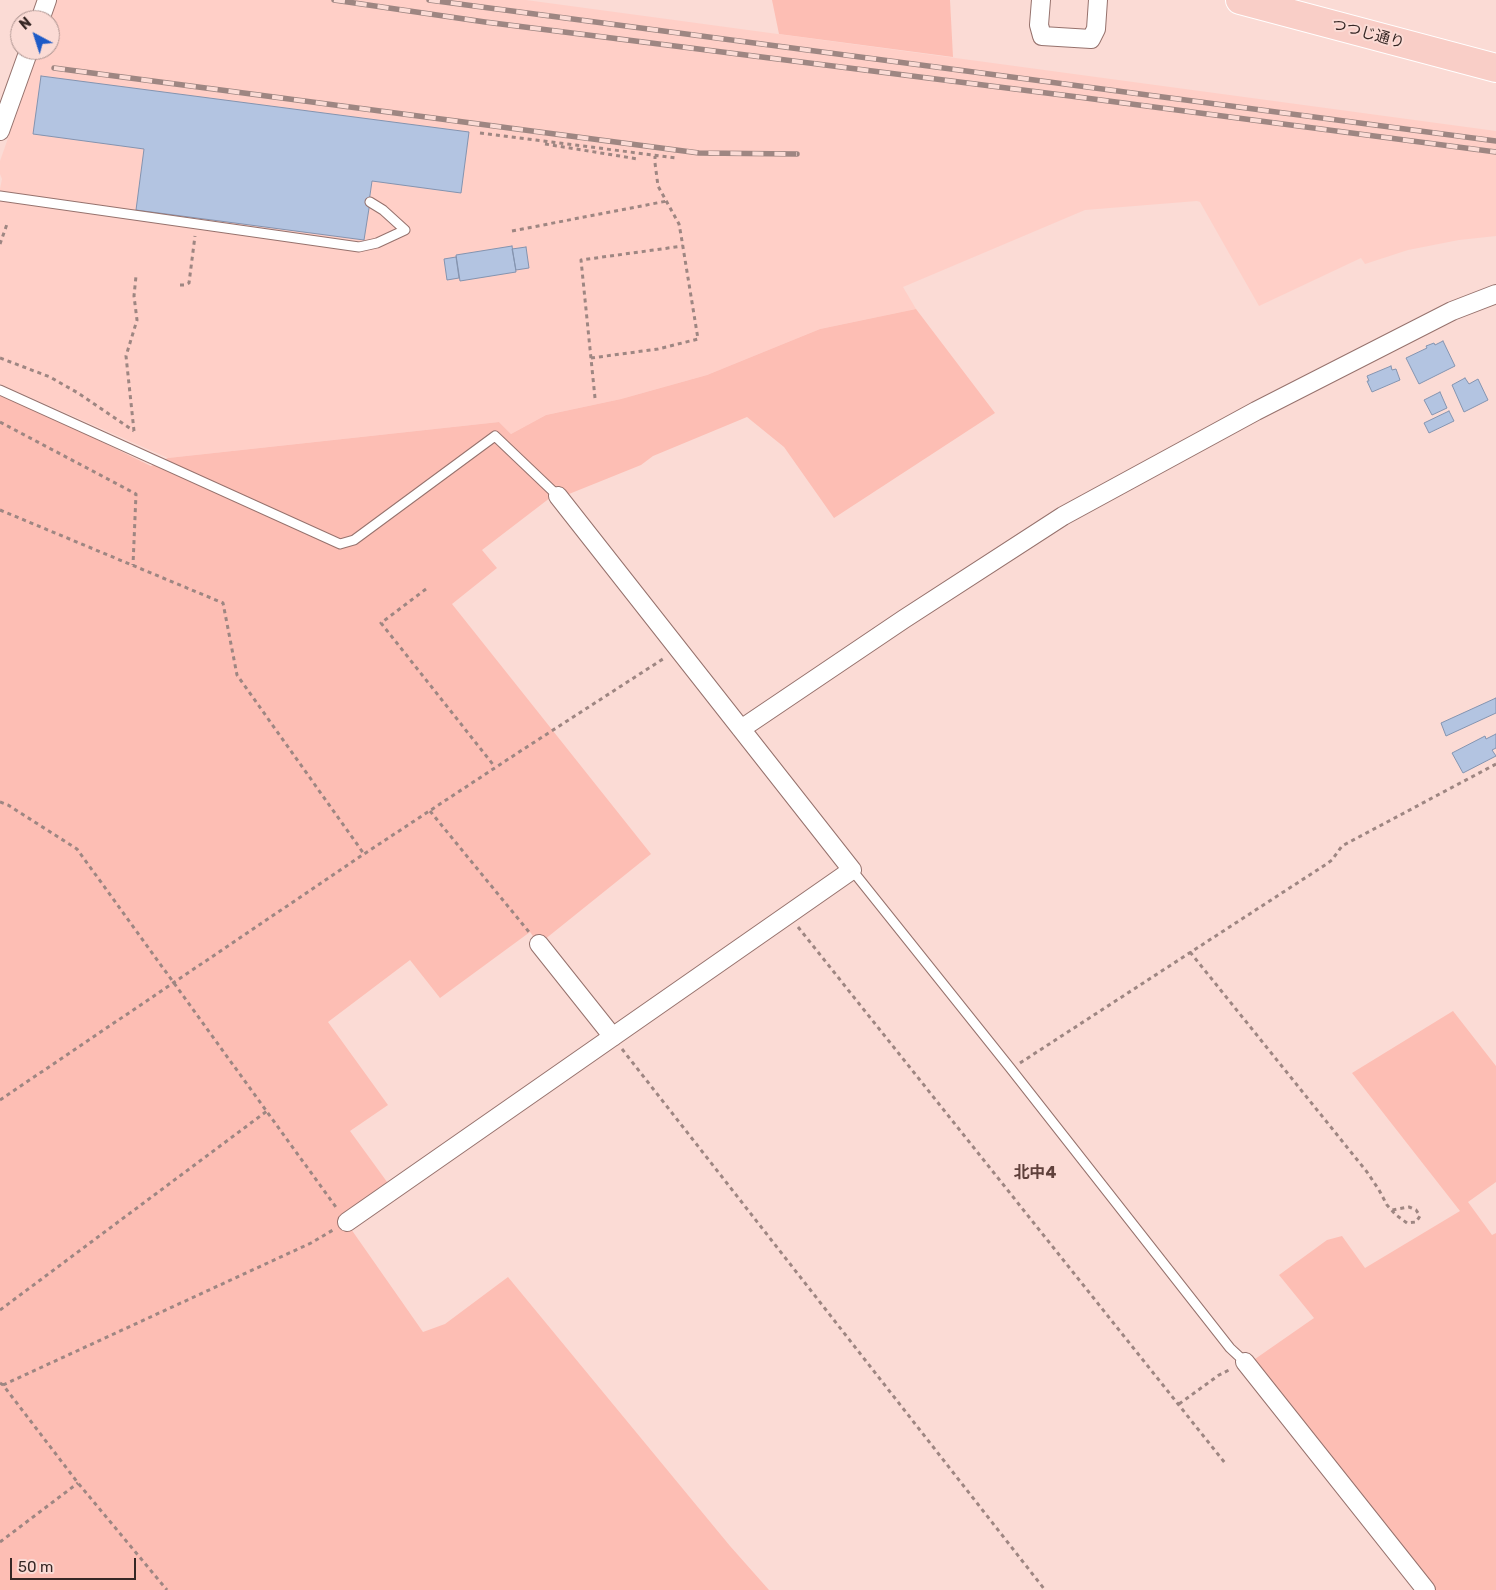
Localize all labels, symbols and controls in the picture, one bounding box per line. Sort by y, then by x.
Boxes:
north arrow [10,10,60,60]
text: N [16,14,35,34]
street label: つつじ通り [1329,16,1407,52]
district label: 北中4 [1014,1163,1056,1183]
scale bar [12,1548,139,1580]
text: 50 m [18,1558,53,1576]

